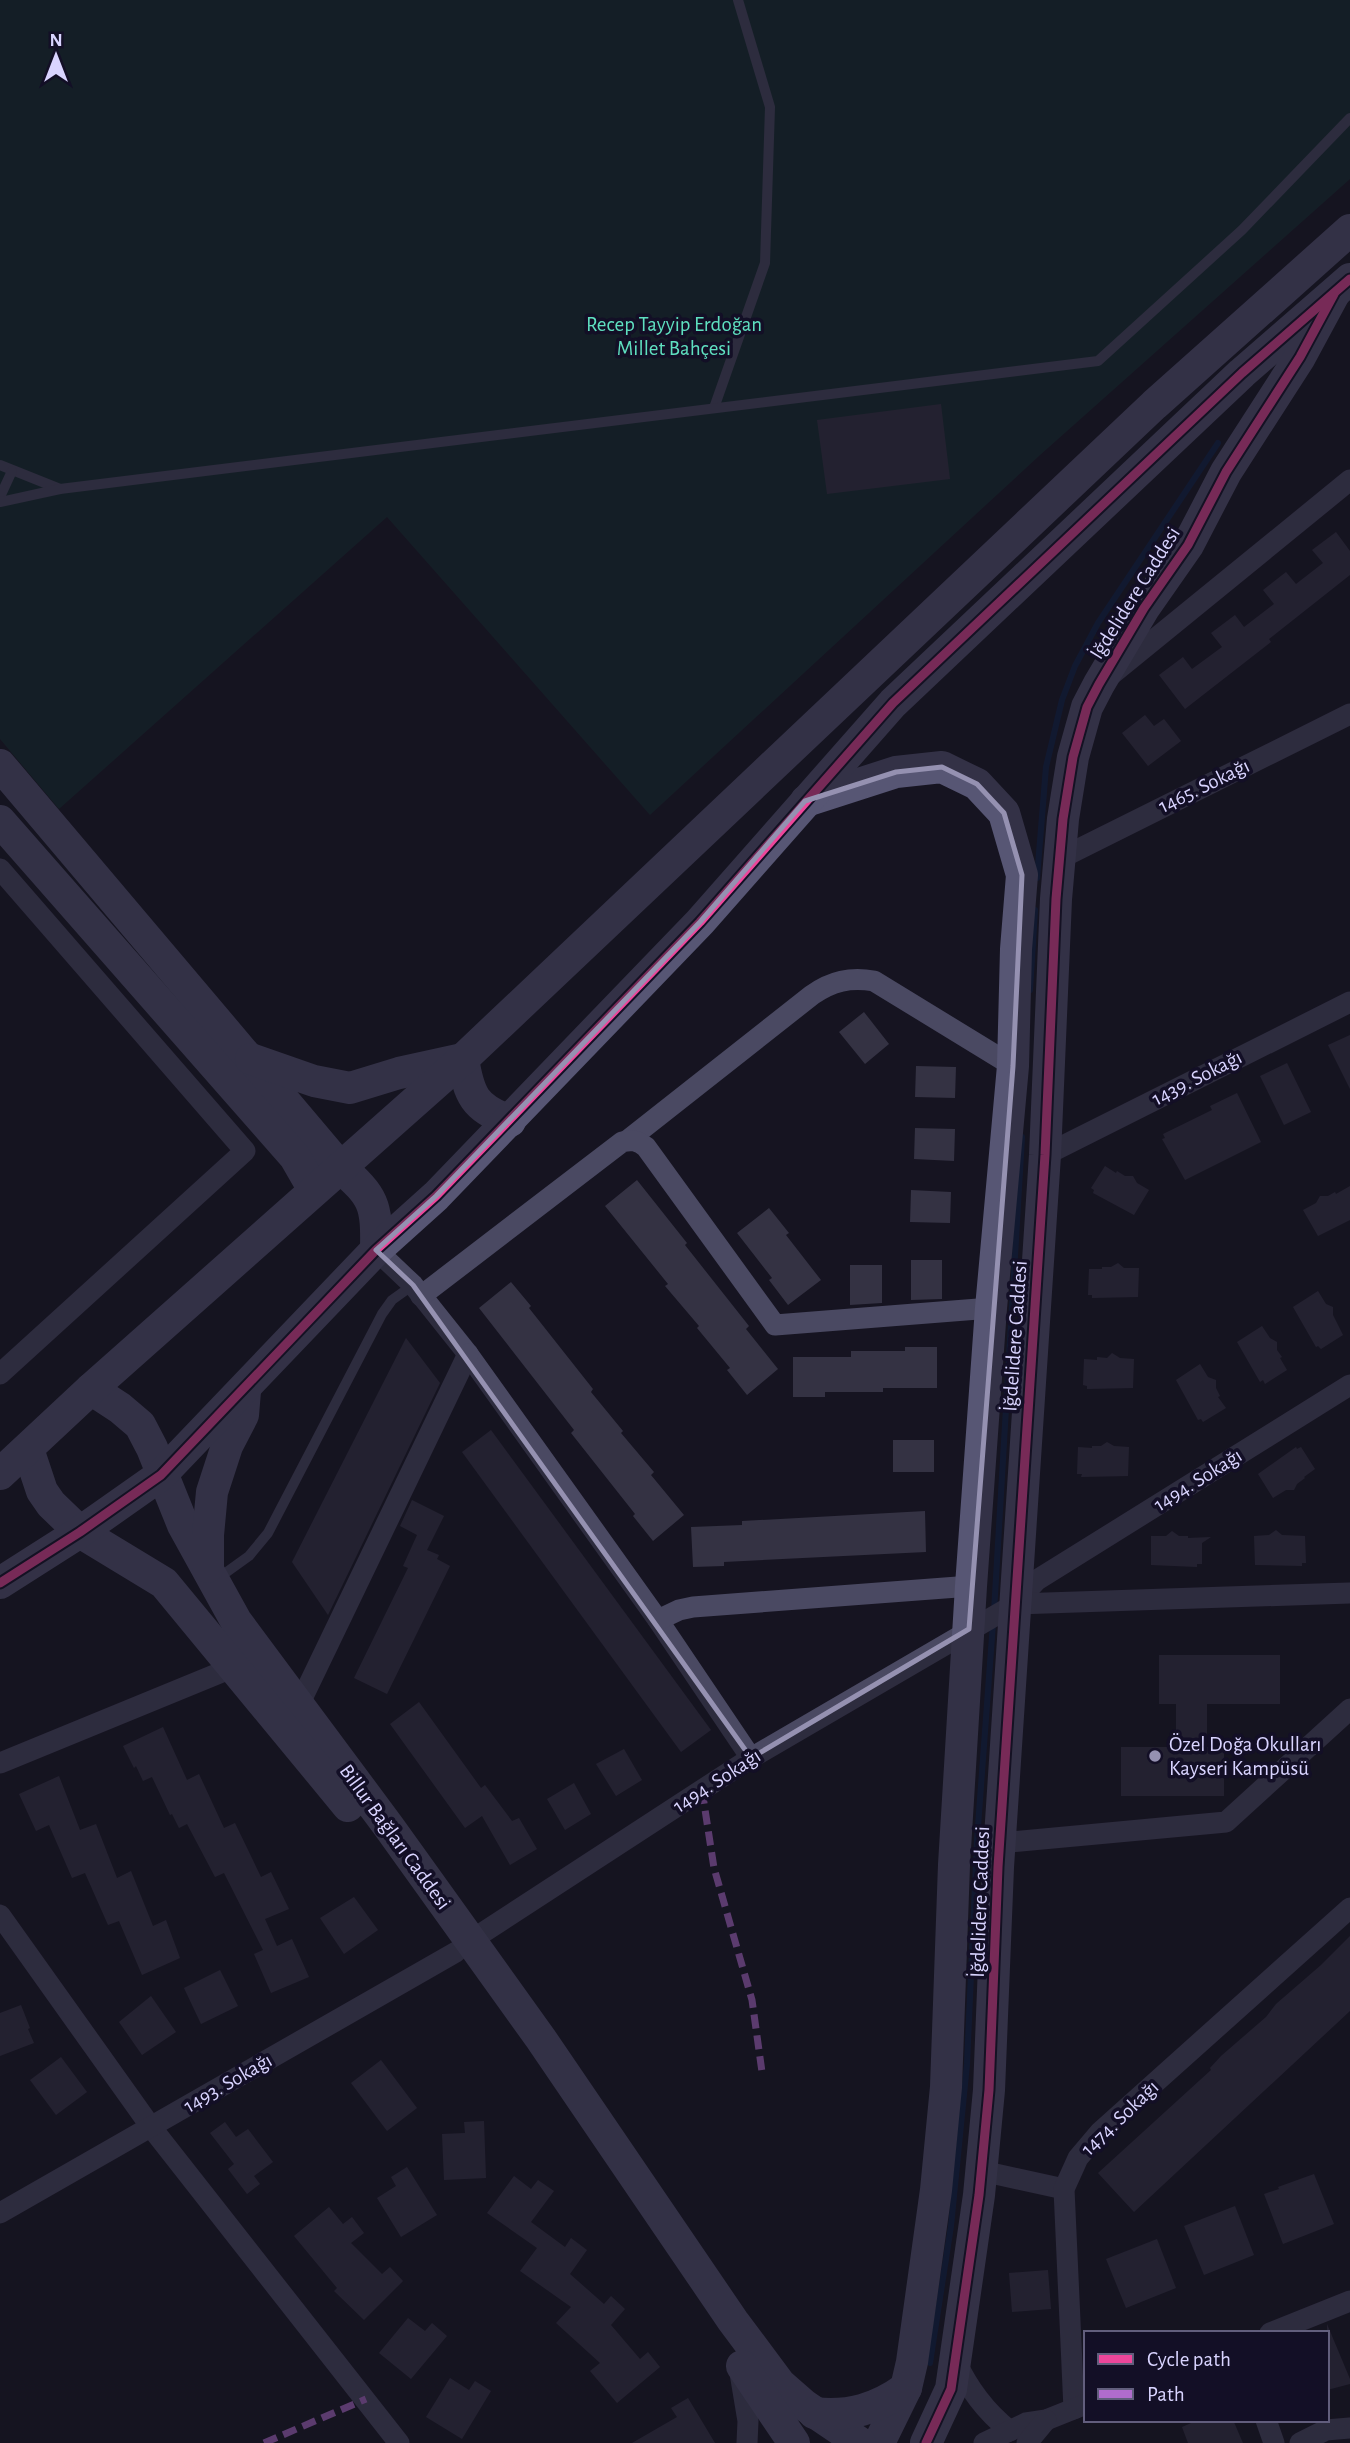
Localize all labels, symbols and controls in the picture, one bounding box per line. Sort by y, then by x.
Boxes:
north arrow [21,21,91,91]
text: N [49,31,63,50]
park label: Recep Tayyip Erdoğan Millet Bahçesi [586,314,762,359]
street label: İğdelidere Caddesi [1085,523,1184,663]
street label: 1465. Sokağı [1155,755,1253,817]
street label: 1439. Sokağı [1149,1046,1245,1110]
street label: İğdelidere Caddesi [998,1260,1031,1412]
street label: 1494. Sokağı [1150,1445,1246,1515]
place label: Özel Doğa Okulları Kayseri Kampüsü [1169,1733,1321,1779]
street label: 1494. Sokağı [670,1745,764,1817]
marker: Özel Doğa Okulları Kayseri Kampüsü [1147,1748,1163,1764]
street label: Billur Bağları Caddesi [335,1761,455,1913]
street label: İğdelidere Caddesi [966,1826,993,1978]
street label: 1493. Sokağı [180,2049,276,2117]
street label: 1474. Sokağı [1077,2076,1163,2160]
legend [1084,2331,1329,2422]
text: Cycle path [1147,2349,1231,2370]
text: Path [1147,2384,1185,2405]

